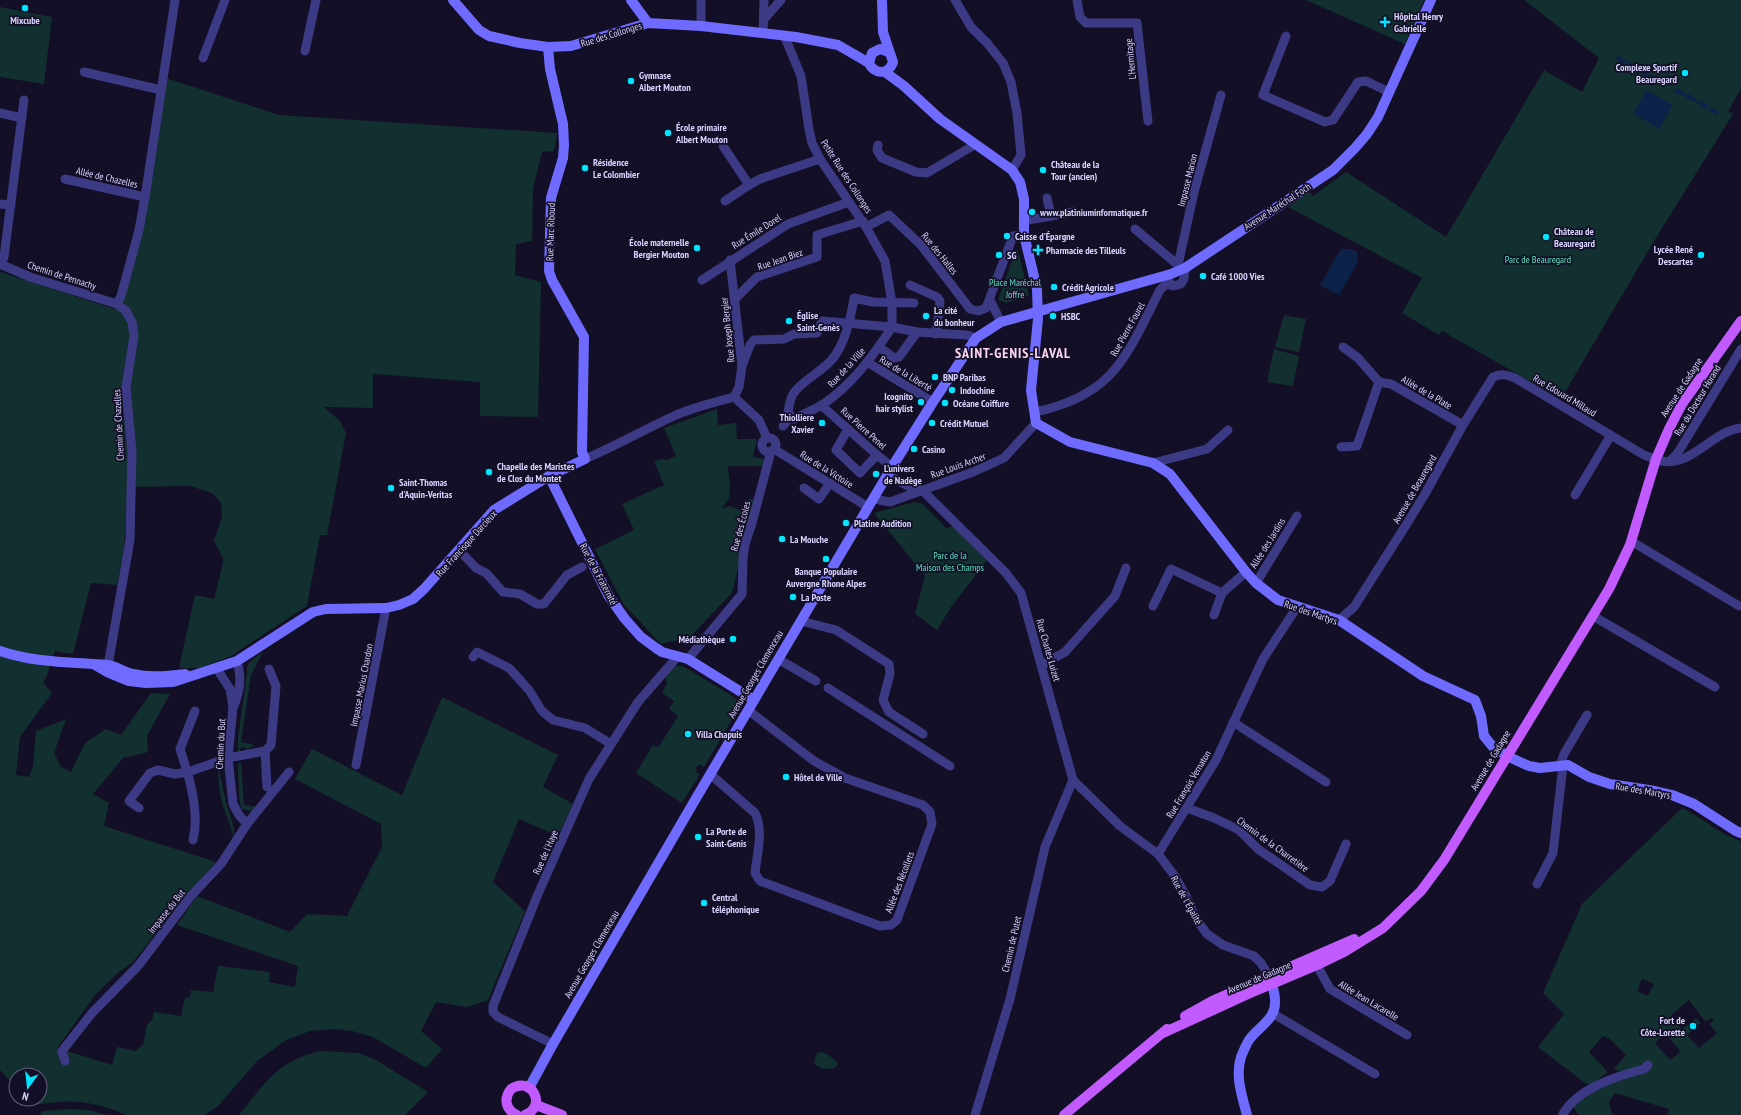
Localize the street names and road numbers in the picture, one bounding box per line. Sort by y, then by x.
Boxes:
street label: Rue des Collonges [579,19,644,50]
street label: L'Hermitage [1122,38,1139,80]
street label: Petite Rue des Collonges [818,137,876,216]
street label: Impasse Marion [1175,152,1200,208]
street label: Allée de Chazelles [75,164,140,191]
street label: Avenue Maréchal Foch [1241,180,1313,233]
street label: Rue Marc Riboud [543,203,558,261]
street label: Rue Émile Dorel [729,211,784,252]
street label: Rue des Halles [919,229,961,278]
street label: Rue Jean Biez [756,246,805,273]
street label: Chemin de Pennachy [26,258,98,293]
street label: Rue Joseph Bergier [718,296,737,363]
street label: Rue Pierre Fourel [1107,299,1148,359]
street label: Rue de la Ville [825,345,868,390]
street label: Rue de la Liberté [877,353,934,394]
street label: Avenue de Gadagne [1657,355,1705,419]
street label: Rue du Docteur Horand [1671,362,1724,438]
street label: Rue Edouard Millaud [1531,371,1599,419]
street label: Allée de la Plate [1399,373,1454,412]
street label: Chemin de Chazelles [110,388,127,461]
street label: Rue Pierre Penel [838,404,890,453]
street label: Rue de la Victoire [798,448,856,491]
street label: Rue Louis Archer [929,449,988,481]
street label: Avenue de Beauregard [1389,453,1439,526]
street label: Rue des Écoles [728,499,754,553]
street label: Rue Francisque Darcieux [433,507,500,579]
street label: Allée des Jardins [1247,515,1288,571]
street label: Rue de la Fraternité [577,541,620,607]
street label: Rue des Martyrs [1283,597,1340,628]
street label: Rue Charles Luizet [1033,618,1064,683]
street label: Avenue Georges Clemenceau [725,628,786,721]
street label: Impasse Marius Chardon [347,643,376,728]
street label: Chemin du But [213,718,228,770]
street label: Avenue de Gadagne [1467,728,1514,793]
street label: Rue François Vernaton [1163,748,1214,820]
street label: Rue des Martyrs [1615,779,1672,802]
street label: Chemin de la Charretière [1234,814,1311,875]
street label: Rue de l'Haye [530,828,561,876]
street label: Allée des Récollets [882,849,917,915]
street label: Rue de l'Égalité [1168,873,1205,927]
street label: Impasse du But [145,886,188,936]
street label: Avenue Georges Clemenceau [561,908,622,1001]
street label: Chemin de Putet [999,915,1024,973]
street label: Avenue de Gadagne [1225,958,1293,997]
street label: Allée Jean Lacarelle [1336,977,1401,1024]

